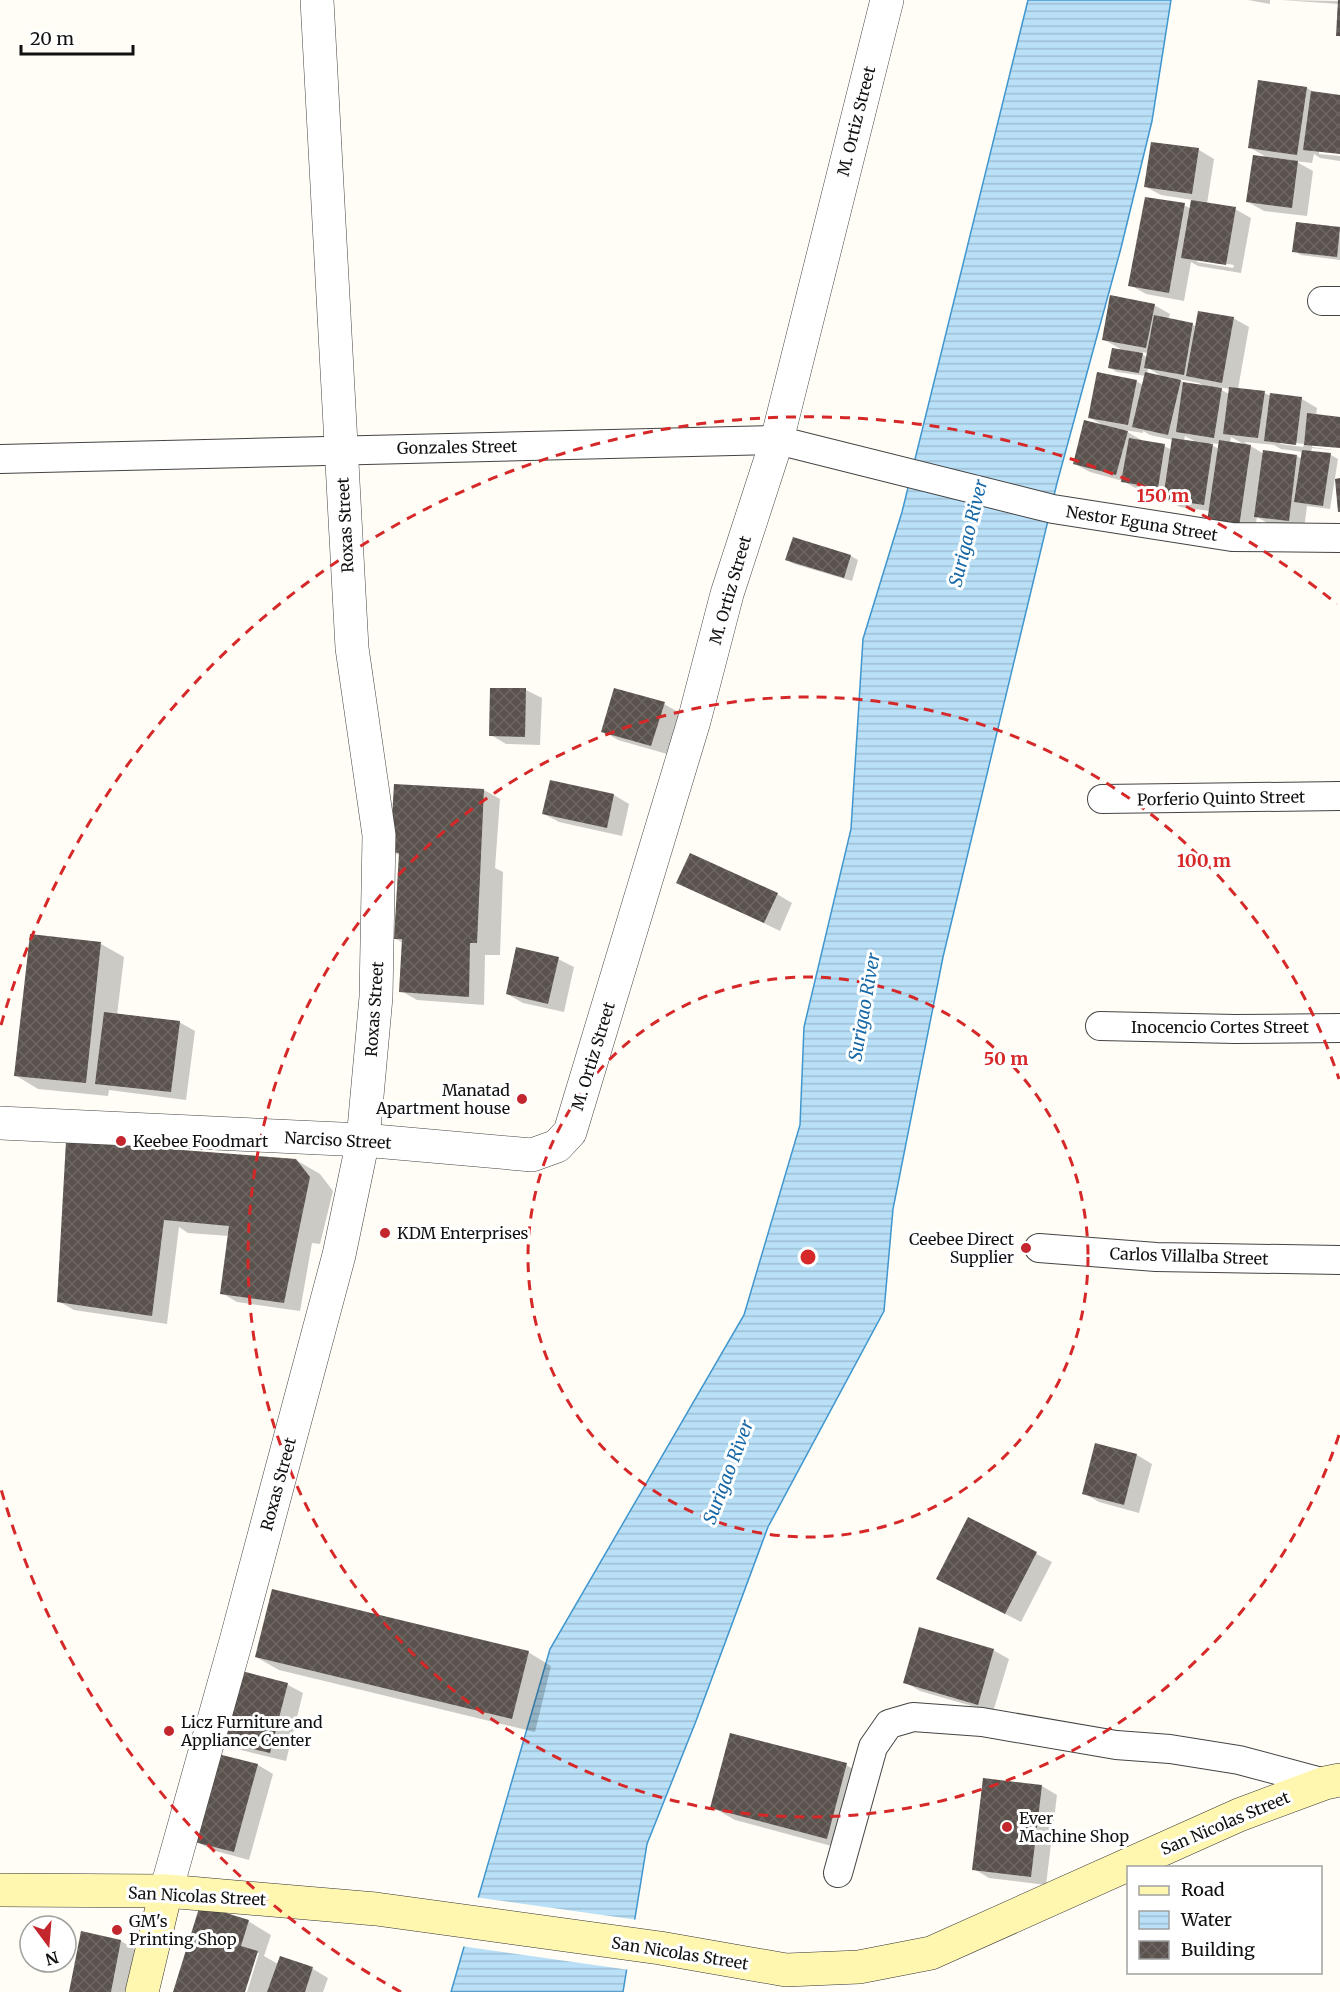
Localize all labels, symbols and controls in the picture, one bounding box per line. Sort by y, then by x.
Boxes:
scale bar [21,18,134,56]
text: 20 m [30,27,74,50]
street label: M. Ortiz Street [833,63,879,178]
street label: Gonzales Street [397,436,518,458]
street label: Roxas Street [332,476,357,573]
water label: Surigao River [944,476,993,589]
text: 150 m [1137,484,1189,507]
street label: Nestor Eguna Street [1065,501,1220,545]
street label: M. Ortiz Street [705,533,755,647]
street label: Porferio Quinto Street [1137,787,1306,809]
text: 100 m [1177,849,1231,872]
water label: Surigao River [843,950,885,1063]
street label: Roxas Street [361,960,387,1057]
street label: M. Ortiz Street [567,999,619,1113]
street label: Inocencio Cortes Street [1131,1017,1310,1037]
text: 50 m [984,1047,1028,1070]
place label: Manatad Apartment house [375,1080,510,1118]
marker: Manatad Apartment house [515,1092,529,1106]
street label: Narciso Street [284,1127,393,1153]
place label: Keebee Foodmart [133,1131,269,1151]
marker: Keebee Foodmart [114,1134,128,1148]
place label: KDM Enterprises [397,1223,529,1243]
marker: KDM Enterprises [378,1226,392,1240]
place label: Ceebee Direct Supplier [909,1229,1015,1267]
marker: Ceebee Direct Supplier [1019,1241,1033,1255]
street label: Carlos Villalba Street [1109,1243,1269,1269]
centre of rings [798,1247,818,1267]
water label: Surigao River [698,1416,759,1527]
street label: Roxas Street [256,1434,300,1533]
place label: Licz Furniture and Appliance Center [180,1712,323,1750]
marker: Licz Furniture and Appliance Center [162,1724,176,1738]
street label: San Nicolas Street [1157,1786,1293,1859]
place label: Ever Machine Shop [1019,1808,1129,1846]
marker: Ever Machine Shop [1000,1820,1014,1834]
legend [1127,1866,1322,1974]
text: Road [1181,1878,1225,1901]
street label: San Nicolas Street [127,1882,267,1910]
text: Water [1180,1908,1232,1931]
place label: GM's Printing Shop [129,1911,237,1949]
north arrow [18,1914,78,1974]
marker: GM's Printing Shop [110,1923,124,1937]
street label: San Nicolas Street [610,1932,751,1974]
text: Building [1181,1938,1255,1961]
text: N [43,1947,61,1970]

